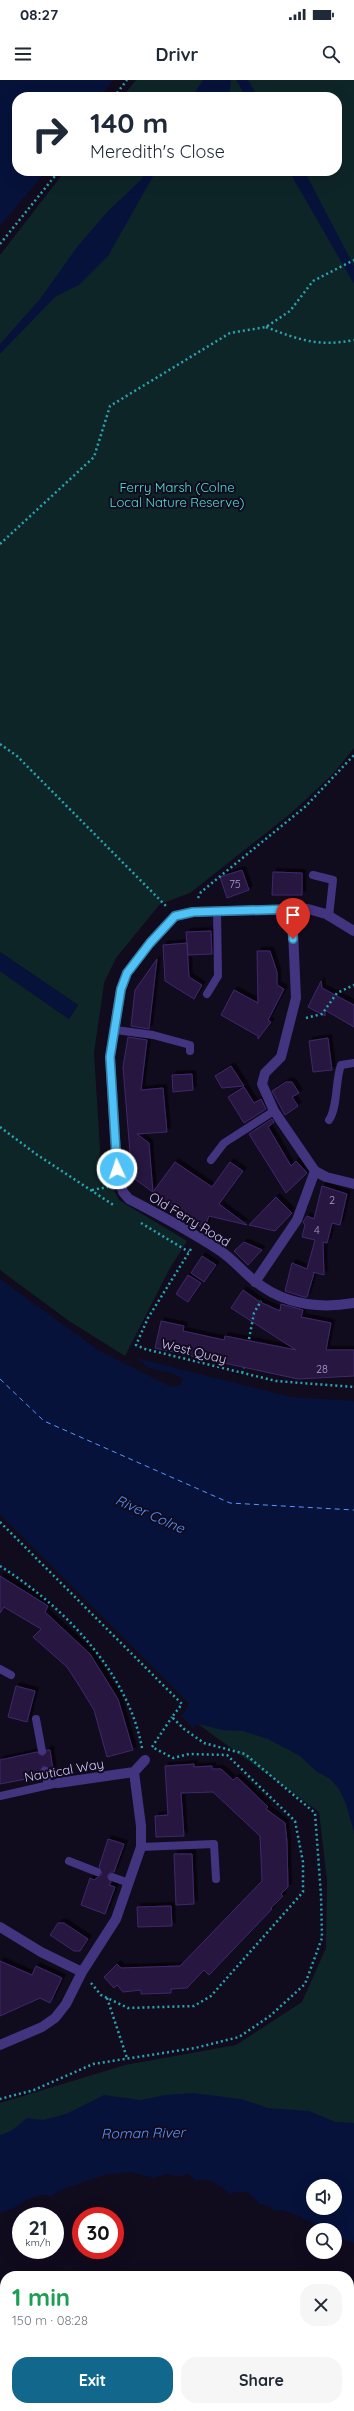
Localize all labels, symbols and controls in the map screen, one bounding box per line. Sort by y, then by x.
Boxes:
text: 08:27 [20,5,58,24]
icon: menu [12,43,34,65]
text: Drivr [156,43,198,66]
icon: search [320,43,342,65]
text: 140 m [90,105,168,140]
icon: right [24,108,76,160]
text: Meredith's Close [90,140,225,163]
park label: Ferry Marsh (Colne Local Nature Reserve) [110,479,245,510]
house number: 75 [229,877,241,891]
pin [276,898,310,939]
icon: arrive [282,904,304,926]
position arrow [96,1148,138,1190]
street label: Old Ferry Road [146,1188,234,1250]
house number: 2 [329,1193,335,1207]
house number: 4 [314,1223,320,1237]
street label: West Quay [160,1335,228,1367]
house number: 28 [316,1362,328,1376]
water label: River Colne [113,1491,188,1538]
street label: Nautical Way [23,1755,105,1785]
water label: Roman River [101,2123,187,2143]
map controls [306,2179,342,2259]
button: sound [306,2179,342,2215]
speed limit sign: 30 [72,2207,124,2259]
text: 21 [28,2215,48,2240]
button: search [306,2223,342,2259]
text: km/h [25,2236,51,2249]
text: 1 min [12,2282,70,2312]
button: close [300,2284,342,2326]
text: 150 m · 08:28 [12,2312,88,2328]
button: Exit [12,2357,173,2403]
button: Share [181,2357,342,2403]

